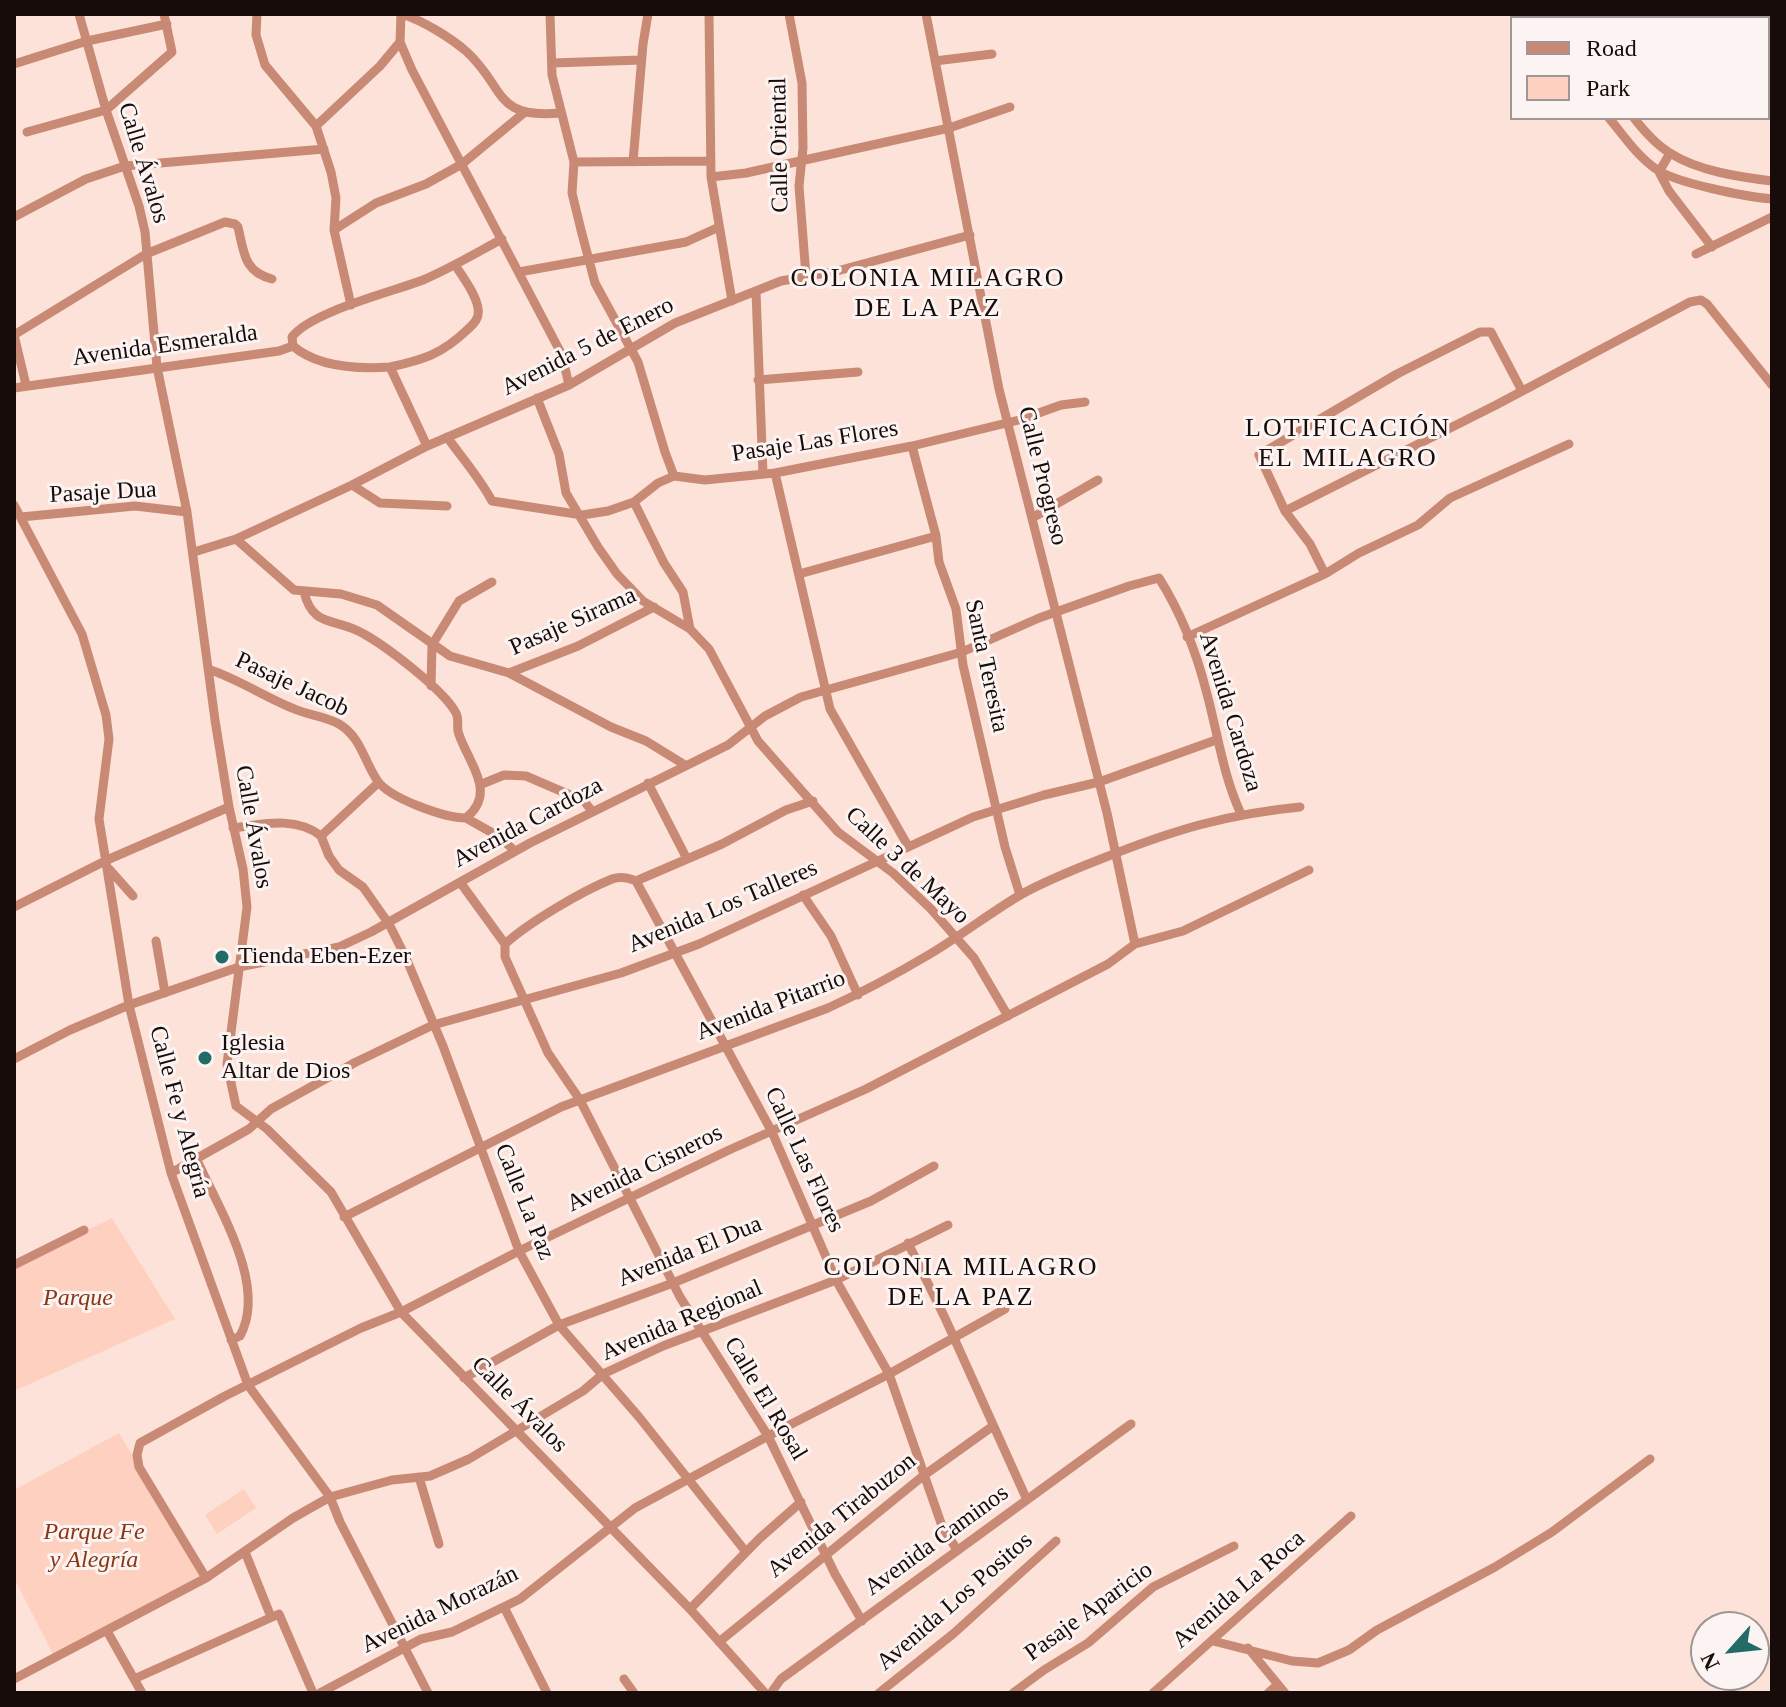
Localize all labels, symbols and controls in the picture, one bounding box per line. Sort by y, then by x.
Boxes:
legend [1510,16,1770,120]
text: Road [1586,35,1637,61]
text: Park [1586,75,1630,101]
street label: Calle Oriental [764,77,796,213]
street label: Calle Ávalos [111,99,175,227]
district label: COLONIA MILAGRO DE LA PAZ [791,263,1065,324]
street label: Avenida 5 de Enero [497,291,679,403]
street label: Avenida Esmeralda [71,319,259,373]
street label: Calle Progreso [1011,404,1073,548]
district label: LOTIFICACIÓN EL MILAGRO [1245,413,1451,474]
street label: Pasaje Las Flores [730,415,900,469]
street label: Pasaje Dua [49,476,157,510]
street label: Pasaje Sirama [505,581,641,663]
street label: Santa Teresita [958,597,1014,735]
street label: Avenida Cardoza [1192,629,1268,795]
street label: Pasaje Jacob [231,646,353,724]
street label: Calle Ávalos [228,763,278,891]
street label: Avenida Cardoza [448,771,608,875]
street label: Calle 3 de Mayo [839,801,975,931]
street label: Avenida Los Talleres [624,854,822,960]
place label: Tienda Eben-Ezer [238,943,411,971]
marker: Tienda Eben-Ezer [213,948,231,966]
street label: Avenida Pitarrio [692,964,850,1048]
street label: Calle Fe y Alegría [142,1023,216,1201]
place label: Iglesia Altar de Dios [221,1030,350,1086]
marker: Iglesia Altar de Dios [196,1049,214,1067]
street label: Calle Las Flores [758,1083,850,1237]
street label: Avenida Cisneros [563,1119,727,1219]
street label: Calle La Paz [488,1140,560,1264]
street label: Avenida El Dua [614,1210,766,1294]
district label: COLONIA MILAGRO DE LA PAZ [824,1252,1098,1314]
street label: Avenida Regional [597,1274,767,1368]
park label: Parque [43,1285,113,1313]
street label: Calle El Rosal [717,1332,813,1466]
street label: Calle Ávalos [465,1351,573,1459]
street label: Avenida Tirabuzon [762,1447,922,1585]
street label: Avenida Caminos [859,1479,1015,1603]
park label: Parque Fe y Alegría [43,1519,145,1575]
street label: Avenida La Roca [1167,1525,1311,1655]
street label: Avenida Los Positos [871,1527,1039,1677]
street label: Pasaje Aparicio [1019,1556,1159,1668]
street label: Avenida Morazán [357,1560,523,1660]
north arrow [1690,1611,1770,1691]
text: N [1695,1648,1725,1674]

